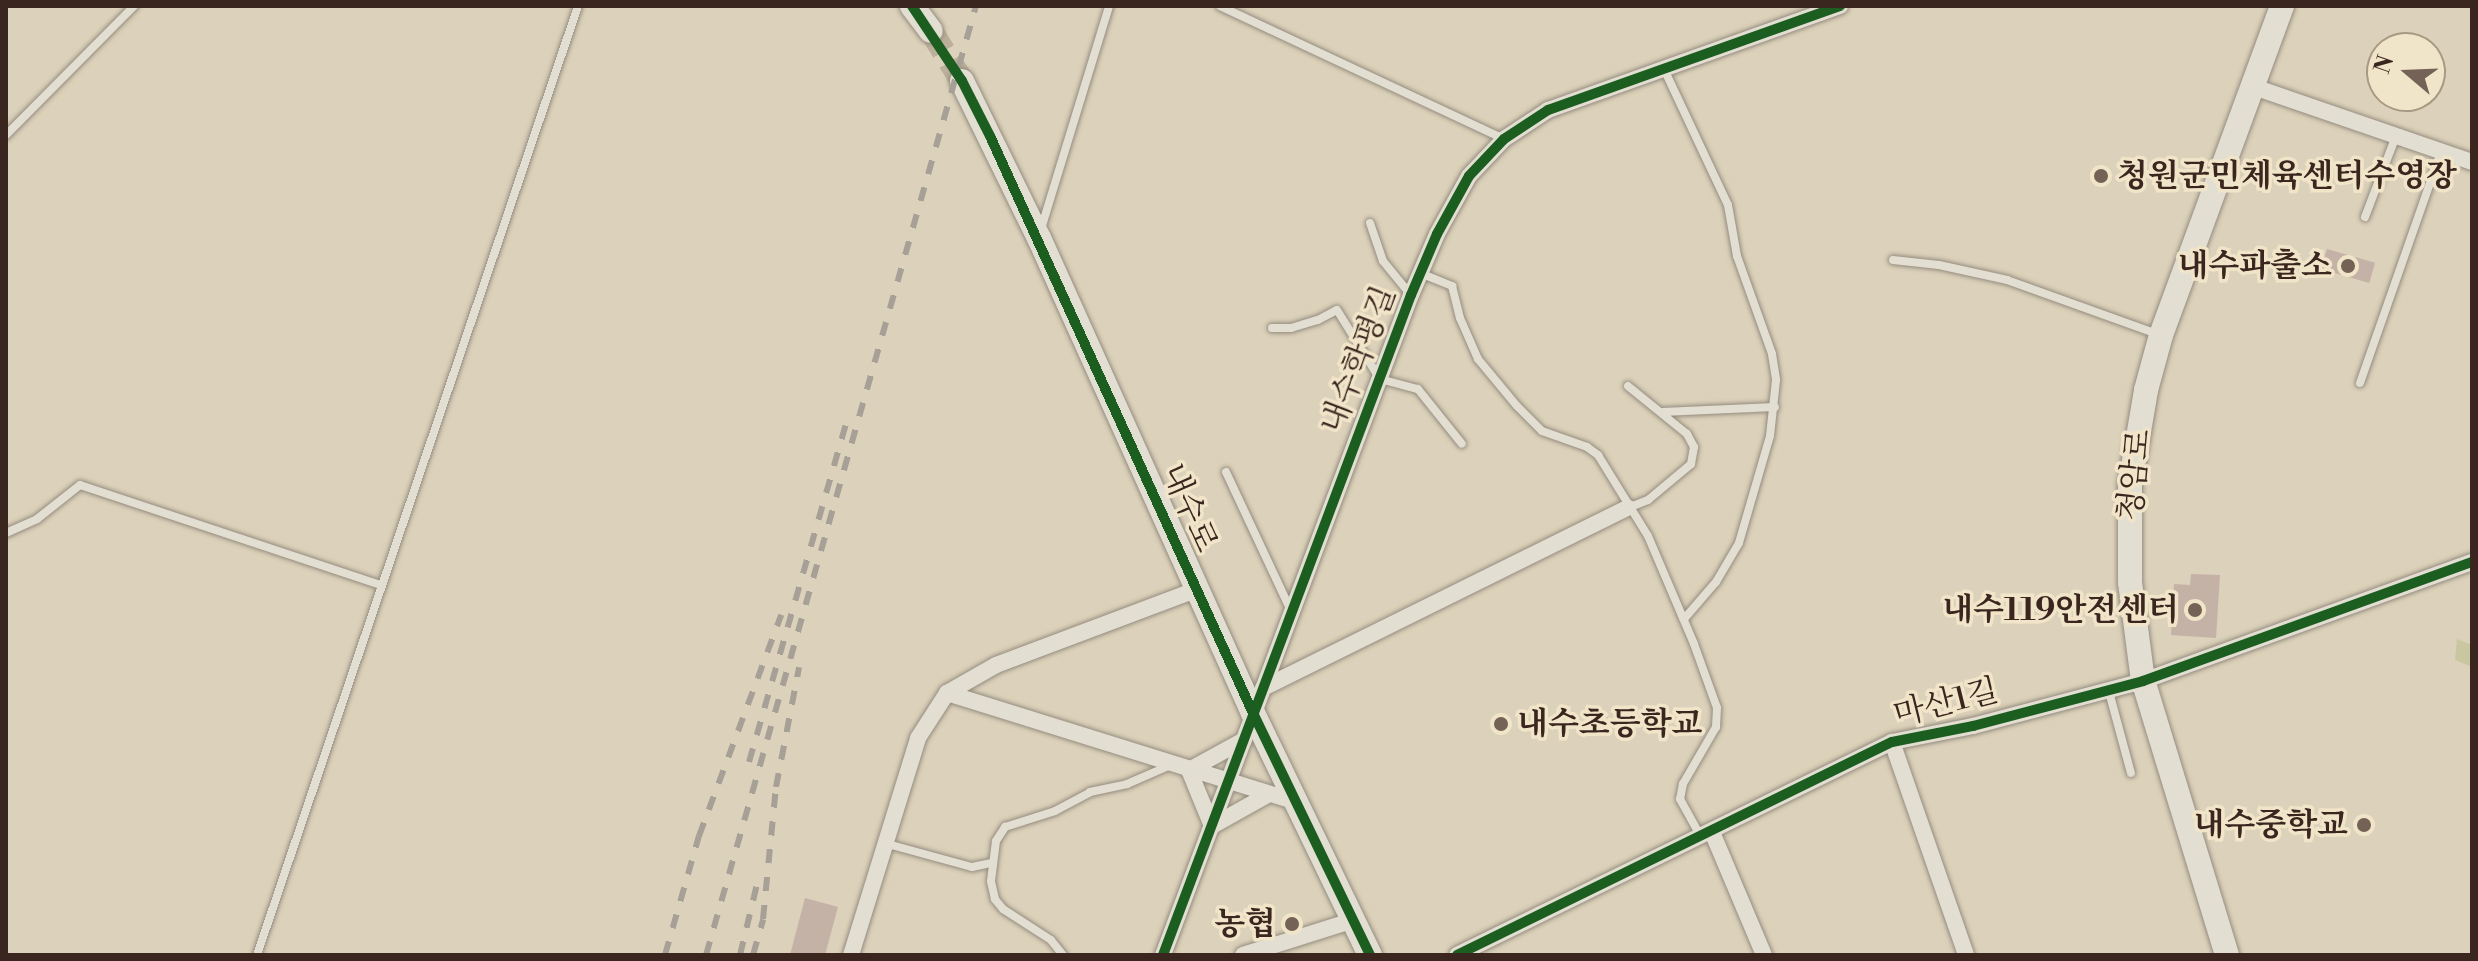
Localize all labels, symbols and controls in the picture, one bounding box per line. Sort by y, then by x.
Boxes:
north arrow [2366,32,2446,112]
text: N [2369,52,2400,77]
place label: 청원군민체육센터수영장 [2117,157,2457,195]
marker: 청원군민체육센터수영장 [2092,167,2110,185]
place label: 내수파출소 [2177,247,2332,285]
marker: 내수파출소 [2339,257,2357,275]
street label: 내수학평길 [1313,281,1405,439]
street label: 청암로 [2111,427,2159,523]
street label: 내수로 [1153,458,1225,558]
place label: 내수119안전센터 [1942,591,2179,629]
marker: 내수119안전센터 [2186,601,2204,619]
street label: 마산1길 [1890,671,2002,735]
place label: 내수초등학교 [1517,705,1702,743]
marker: 내수초등학교 [1492,715,1510,733]
place label: 내수중학교 [2193,806,2348,844]
marker: 내수중학교 [2355,816,2373,834]
place label: 농협 [1214,905,1276,943]
marker: 농협 [1283,915,1301,933]

